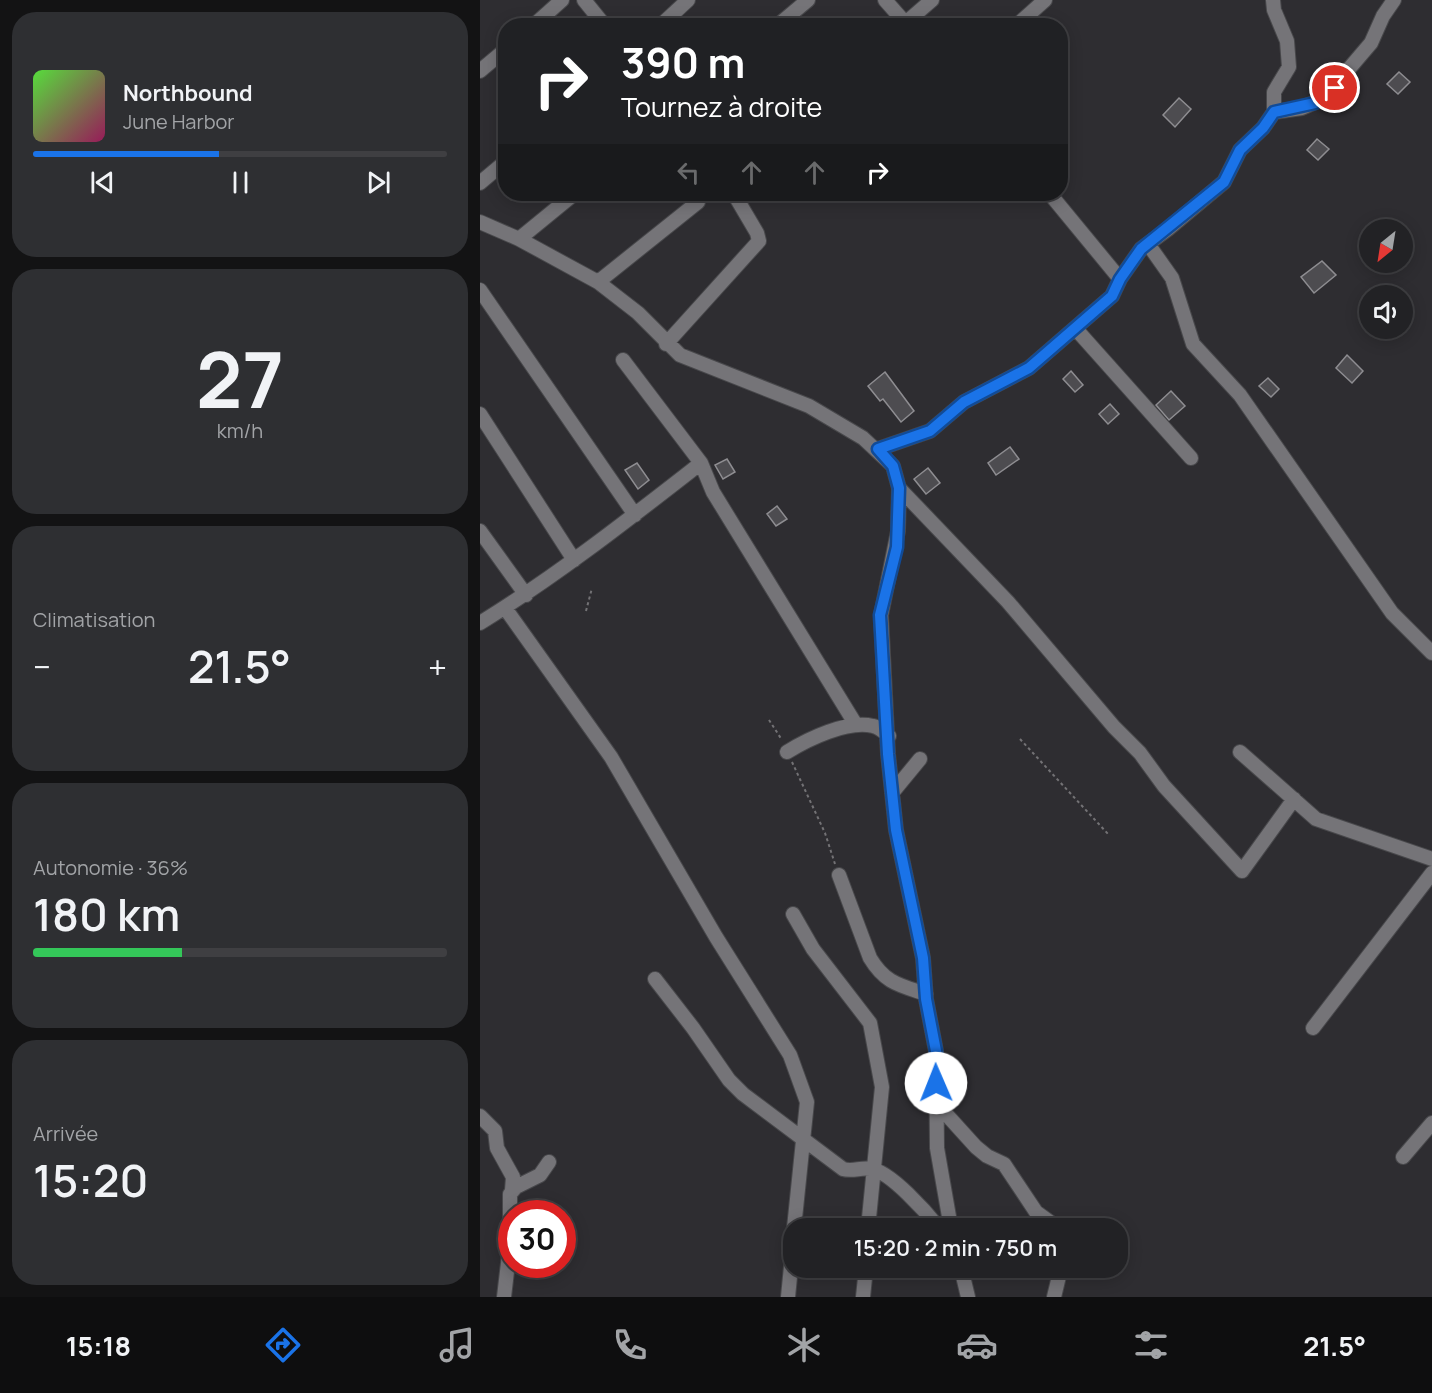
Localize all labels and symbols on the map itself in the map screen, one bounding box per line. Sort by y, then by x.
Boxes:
pin [1309,62,1360,113]
north arrow [1359,219,1413,273]
position arrow [904,1051,968,1115]
speed limit sign: 30 [498,1200,576,1278]

